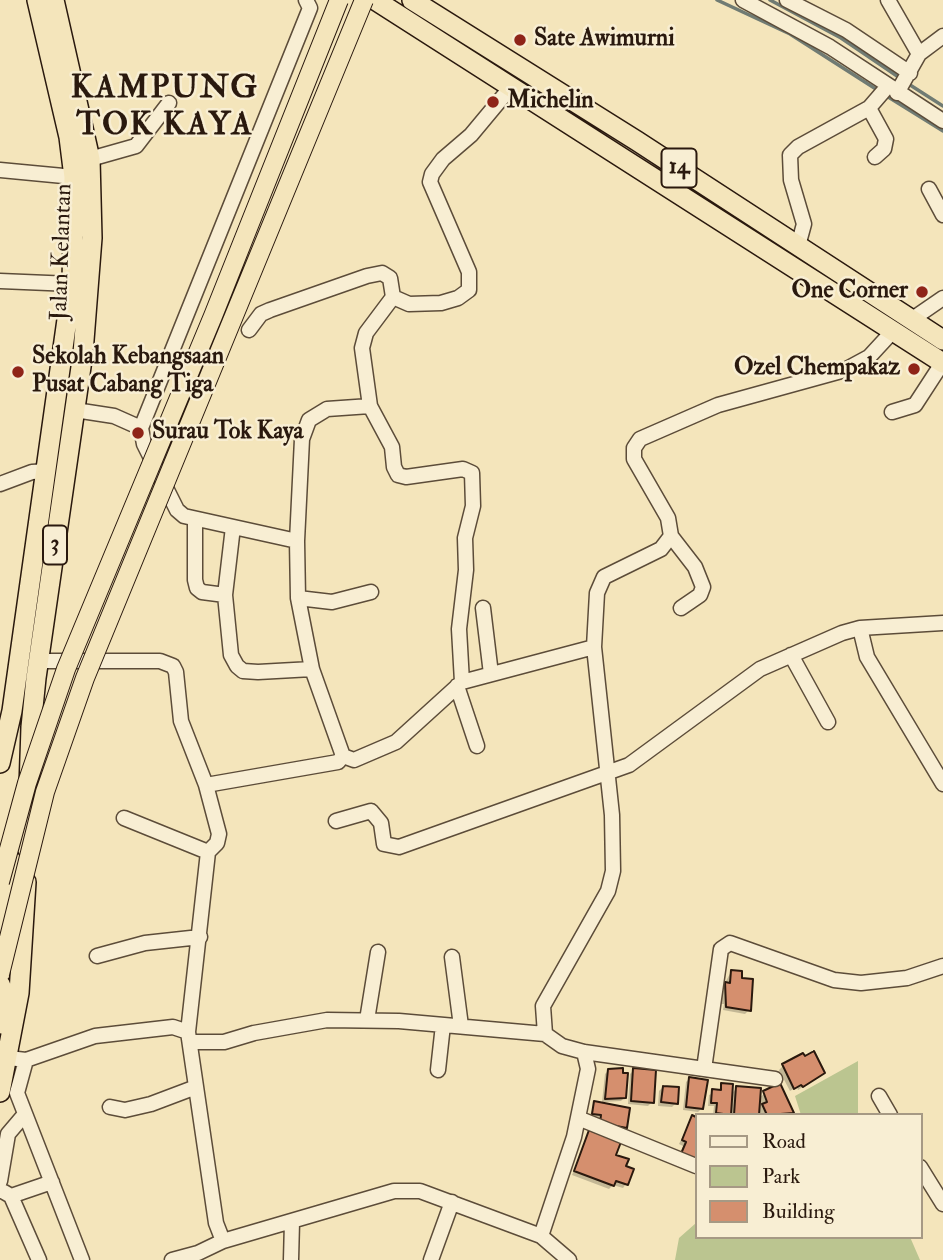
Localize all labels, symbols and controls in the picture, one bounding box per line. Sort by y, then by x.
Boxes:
place label: Sate Awimurni [534,26,675,54]
marker: Sate Awimurni [512,32,528,48]
district label: KAMPUNG TOK KAYA [72,71,258,146]
place label: Michelin [507,88,594,116]
marker: Michelin [485,94,501,110]
road number: 14 [662,148,696,188]
street label: Jalan Kelantan [46,183,80,321]
place label: One Corner [792,278,908,306]
marker: One Corner [914,284,930,300]
place label: Sekolah Kebangsaan Pusat Cabang Tiga [32,344,224,400]
place label: Ozel Chempakaz [734,355,900,383]
marker: Ozel Chempakaz [906,361,922,377]
marker: Sekolah Kebangsaan Pusat Cabang Tiga [10,364,26,380]
place label: Surau Tok Kaya [152,419,303,447]
marker: Surau Tok Kaya [130,425,146,441]
road number: 3 [43,526,67,565]
legend [694,1113,922,1239]
text: Road [762,1128,806,1155]
text: Park [762,1163,800,1190]
text: Building [762,1198,835,1225]

